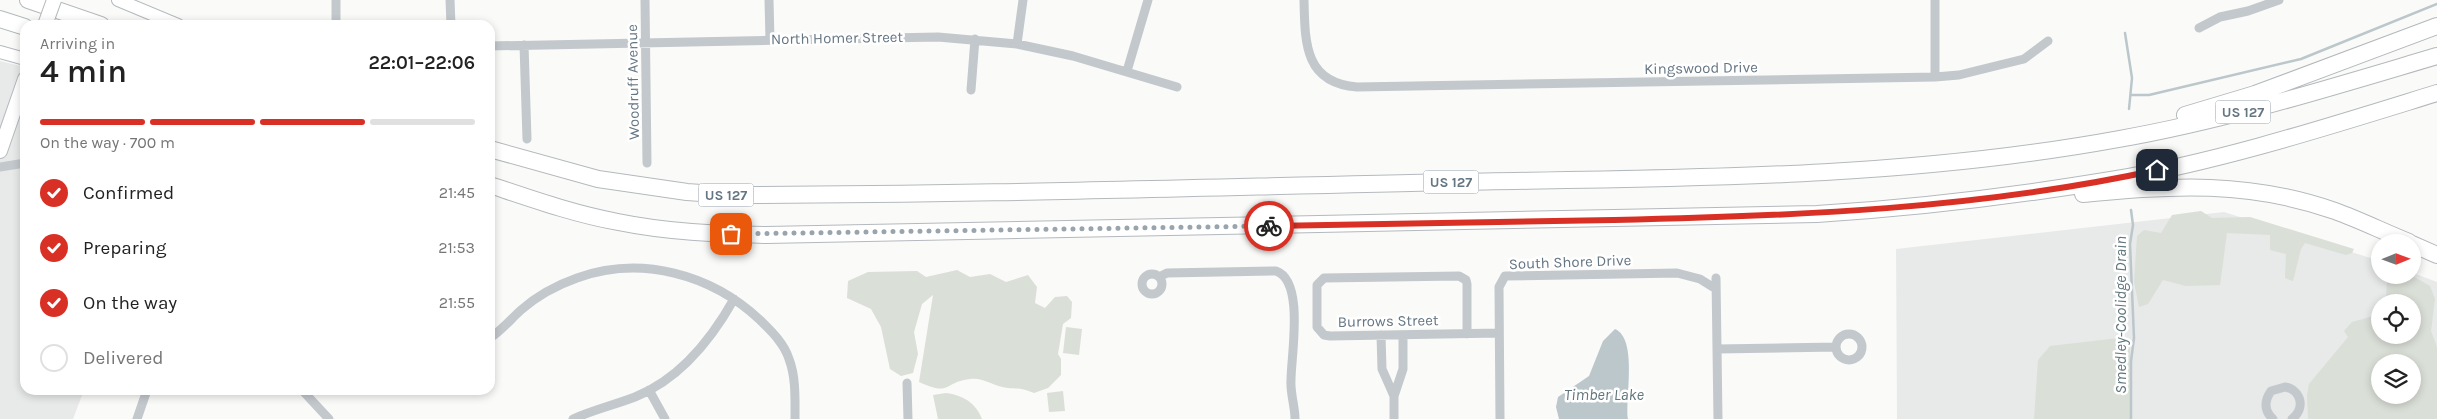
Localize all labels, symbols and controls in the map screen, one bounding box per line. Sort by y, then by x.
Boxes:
street label: Woodruff Avenue [623,24,643,140]
street label: North Homer Street [771,28,904,48]
text: Arriving in [40,34,115,53]
text: 22:01–22:06 [368,52,475,74]
text: 4 min [40,53,127,90]
street label: Kingswood Drive [1644,58,1758,78]
road number: US 127 [2216,100,2270,124]
text: On the way · 700 m [40,133,175,152]
pin [2136,149,2178,191]
icon: home [2143,156,2171,184]
road number: US 127 [1424,170,1478,193]
icon: check [40,179,68,207]
text: Confirmed [83,182,174,204]
text: 21:45 [439,183,475,202]
road number: US 127 [698,184,754,206]
courier [1244,201,1294,251]
icon: bike [1255,212,1283,240]
pin [710,213,752,255]
icon: bag [717,220,745,248]
icon: check [40,234,68,262]
north arrow [2371,234,2421,284]
map controls [2371,234,2421,404]
water label: Smedley-Coolidge Drain [2111,236,2130,394]
text: Preparing [83,237,166,259]
text: 21:53 [438,238,475,257]
street label: South Shore Drive [1508,251,1632,273]
icon: check [40,289,68,317]
text: On the way [83,292,177,314]
text: 21:55 [439,293,475,312]
button: locate [2371,294,2421,344]
street label: Burrows Street [1337,311,1439,331]
text: Delivered [83,347,163,369]
button: layers [2371,354,2421,404]
water label: Timber Lake [1564,385,1645,404]

